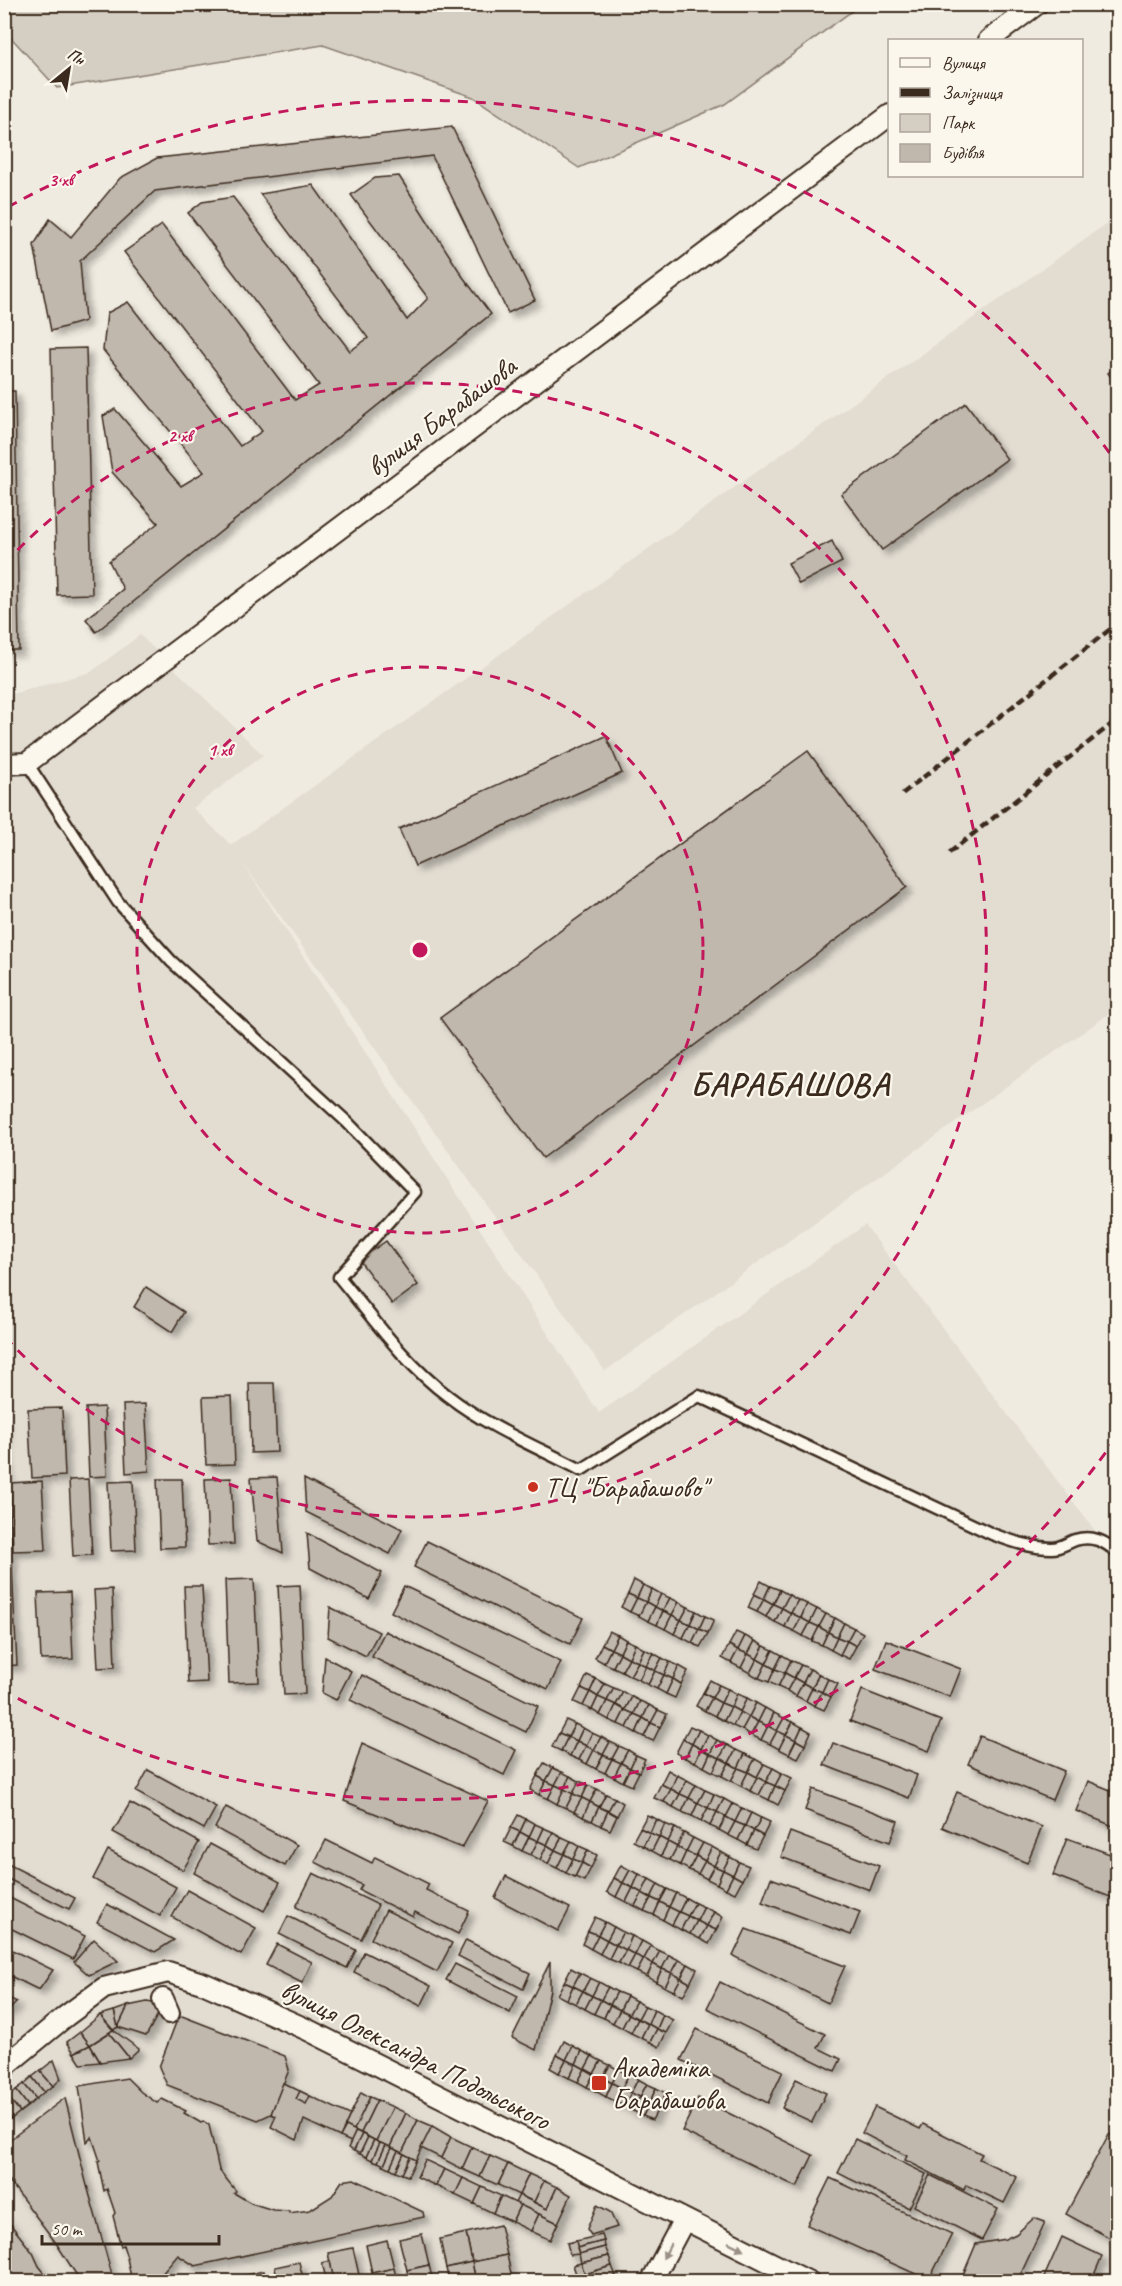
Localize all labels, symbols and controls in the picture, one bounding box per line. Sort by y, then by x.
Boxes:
north arrow [39,39,99,99]
legend [888,39,1083,177]
text: Пн [64,44,89,70]
text: Вулиця [942,52,986,74]
text: Залізниця [942,82,1003,105]
text: Парк [942,112,976,134]
text: Будівля [942,142,985,164]
text: 3 хв [49,169,76,191]
street label: вулиця Барабашова [360,348,524,484]
text: 2 хв [168,425,195,447]
text: 1 хв [208,739,235,761]
centre of rings [410,940,430,960]
district label: БАРАБАШОВА [690,1062,891,1105]
place label: ТЦ "Барабашово" [545,1470,712,1505]
marker: ТЦ "Барабашово" [526,1480,540,1494]
street label: вулиця Олександра Подольського [275,1971,558,2138]
place label: Академіка Барабашова [612,2050,726,2117]
marker: Академіка Барабашова [590,2074,608,2092]
scale bar [42,2208,219,2246]
text: 50 m [51,2218,84,2240]
one-way arrow [728,2241,745,2250]
one-way arrow [662,2242,672,2259]

